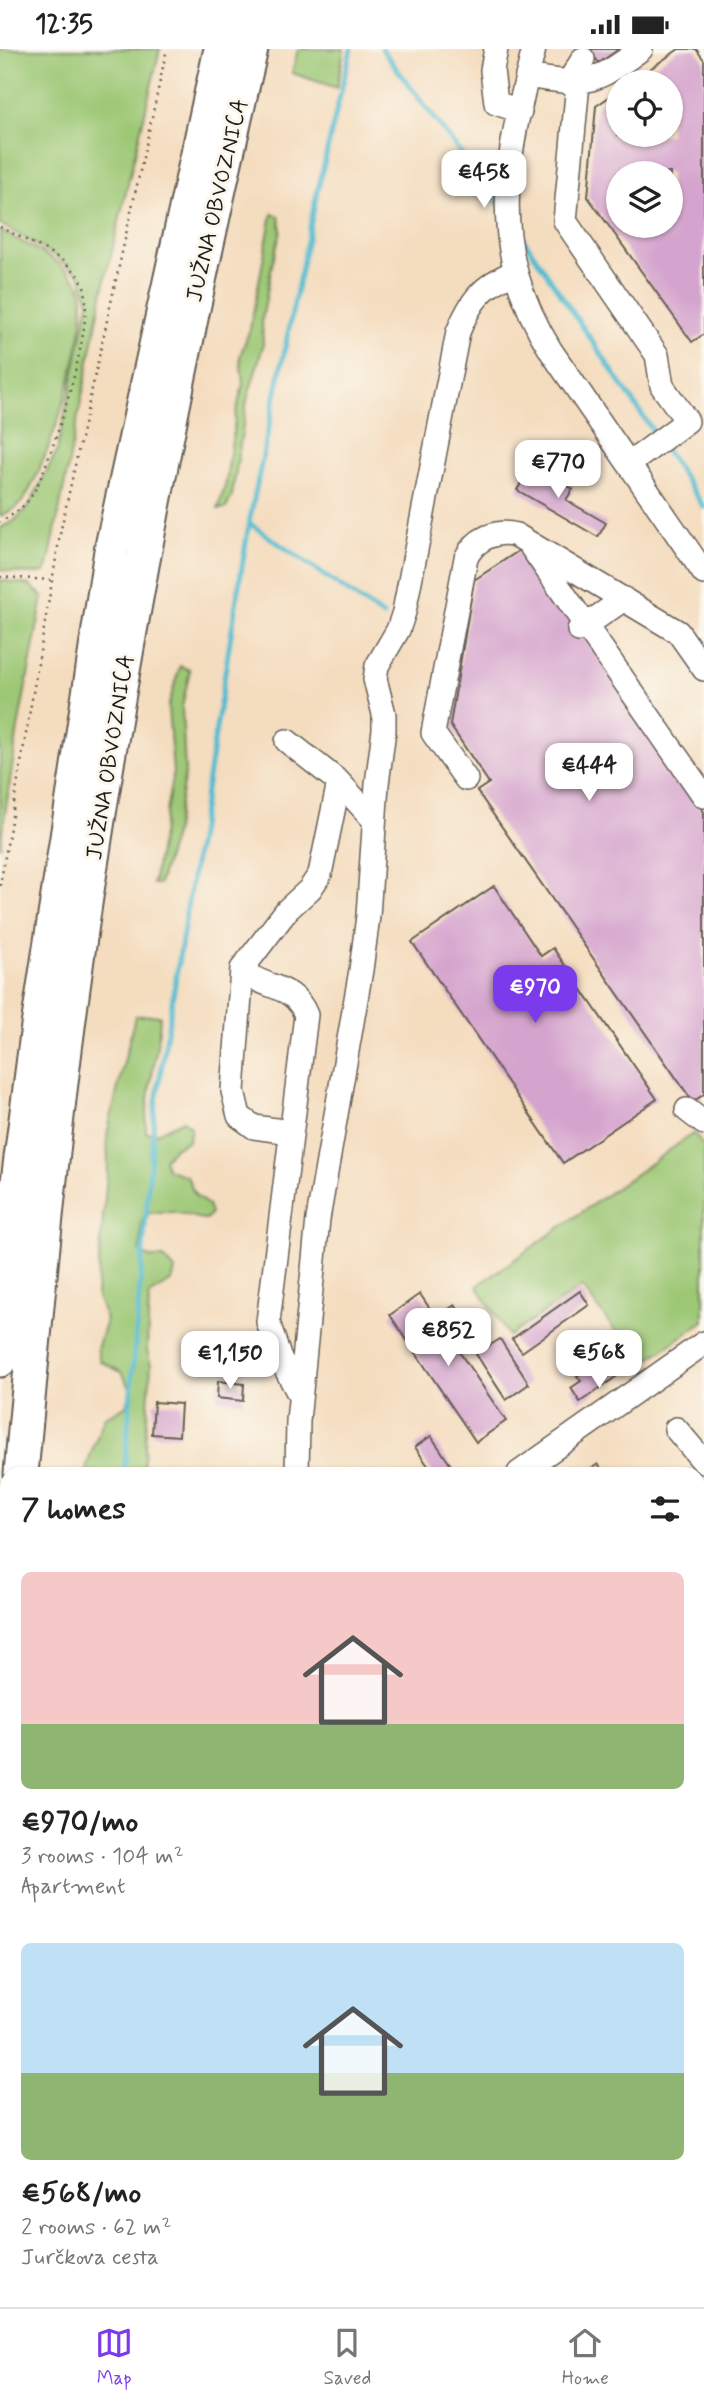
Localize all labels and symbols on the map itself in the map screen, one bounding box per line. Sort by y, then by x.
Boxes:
street label: JUŽNA OBVOZNICA [180,96,256,305]
pin: €458 [443,151,525,210]
pin: €770 [517,441,599,500]
street label: JUŽNA OBVOZNICA [80,652,142,862]
pin: €444 [548,743,630,803]
pin: €970 [494,965,576,1025]
pin: €852 [407,1309,489,1368]
pin: €1,150 [173,1331,287,1391]
pin: €568 [558,1331,640,1390]

